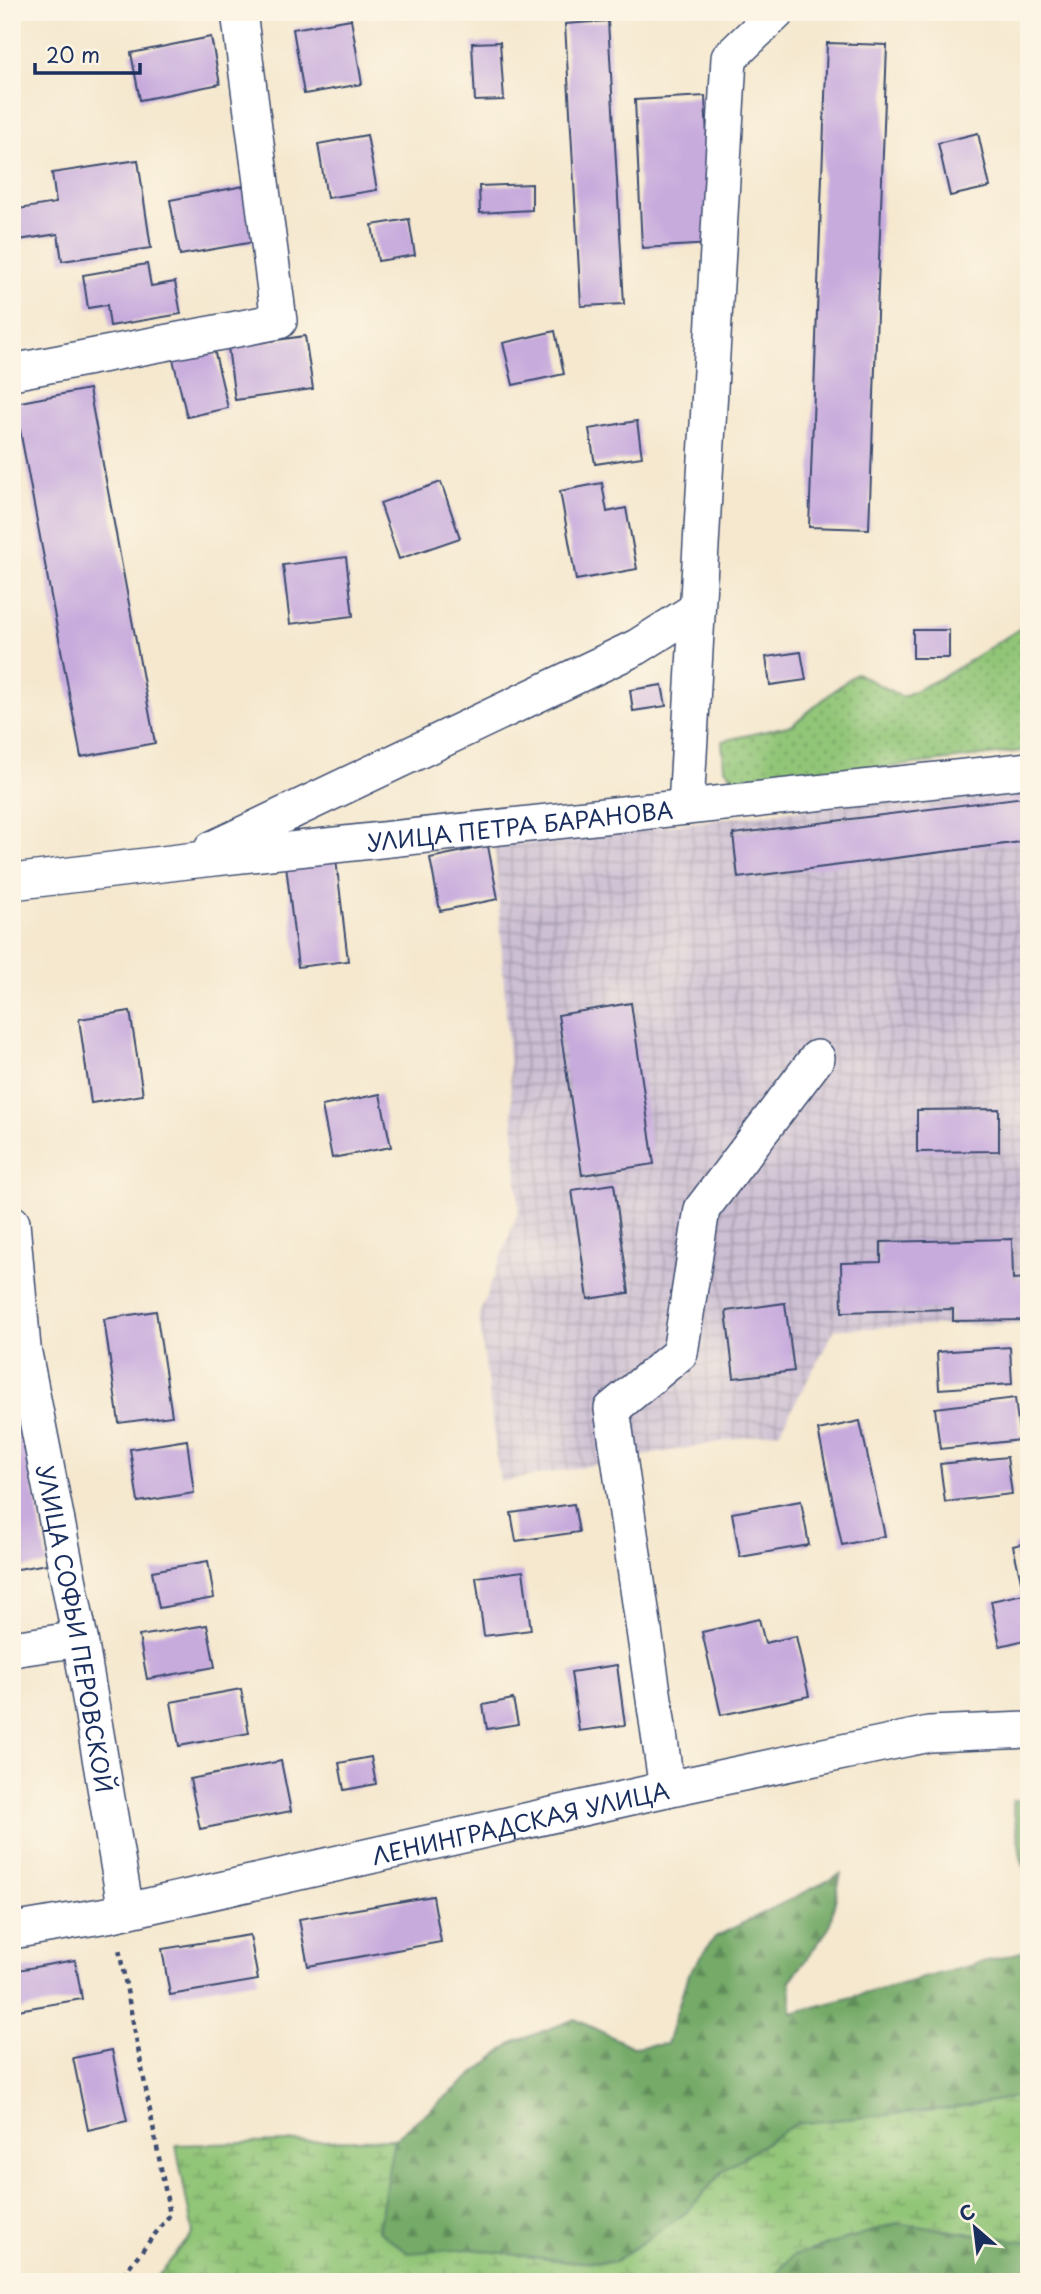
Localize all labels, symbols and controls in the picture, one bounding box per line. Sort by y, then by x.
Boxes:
scale bar [35,32,140,76]
text: 20 m [46,38,100,70]
street label: УЛИЦА ПЕТРА БАРАНОВА [365,791,675,859]
street label: УЛИЦА СОФЬИ ПЕРОВСКОЙ [29,1462,123,1795]
street label: ЛЕНИНГРАДСКАЯ УЛИЦА [368,1772,672,1873]
north arrow [940,2192,1010,2262]
text: С [954,2196,979,2228]

